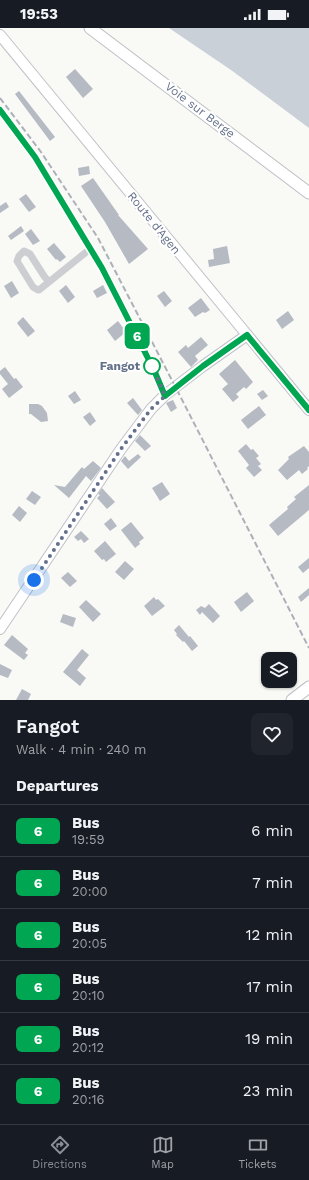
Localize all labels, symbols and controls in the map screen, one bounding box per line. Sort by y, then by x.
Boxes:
text: 19:53 [20,5,58,23]
street label: Voie sur Berge [162,79,238,141]
street label: Route d'Agen [125,189,183,257]
line badge: 6 [124,323,150,349]
text: 6 [133,328,141,344]
marker: Fangot [143,357,161,375]
place label: Fangot [100,359,141,373]
your location [24,570,44,590]
map controls [261,652,297,688]
button: layers [261,652,297,688]
button: heart [251,713,293,755]
text: Fangot [16,715,79,738]
text: Walk · 4 min · 240 m [16,742,146,757]
text: Departures [16,777,99,795]
text: Bus [72,814,100,832]
text: 6 min [251,822,293,840]
text: 6 [34,823,42,839]
text: 19:59 [72,832,105,847]
text: Bus [72,866,100,884]
text: 7 min [252,874,293,892]
text: 6 [34,875,42,891]
text: 20:00 [72,884,108,899]
text: Bus [72,918,100,936]
text: 12 min [246,926,293,944]
text: 6 [34,927,42,943]
text: 20:05 [72,936,107,951]
text: Bus [72,970,100,988]
text: 17 min [246,978,293,996]
text: 6 [34,979,42,995]
text: 20:10 [72,988,105,1003]
text: Bus [72,1022,100,1040]
text: 19 min [245,1030,293,1048]
text: 6 [34,1031,42,1047]
text: 20:12 [72,1040,104,1055]
text: Bus [72,1074,100,1092]
text: 23 min [243,1082,293,1100]
text: 6 [34,1083,42,1099]
text: 20:16 [72,1092,105,1107]
tab: Directions [32,1134,87,1171]
tab: Map [151,1134,174,1171]
tab: Tickets [238,1134,277,1171]

